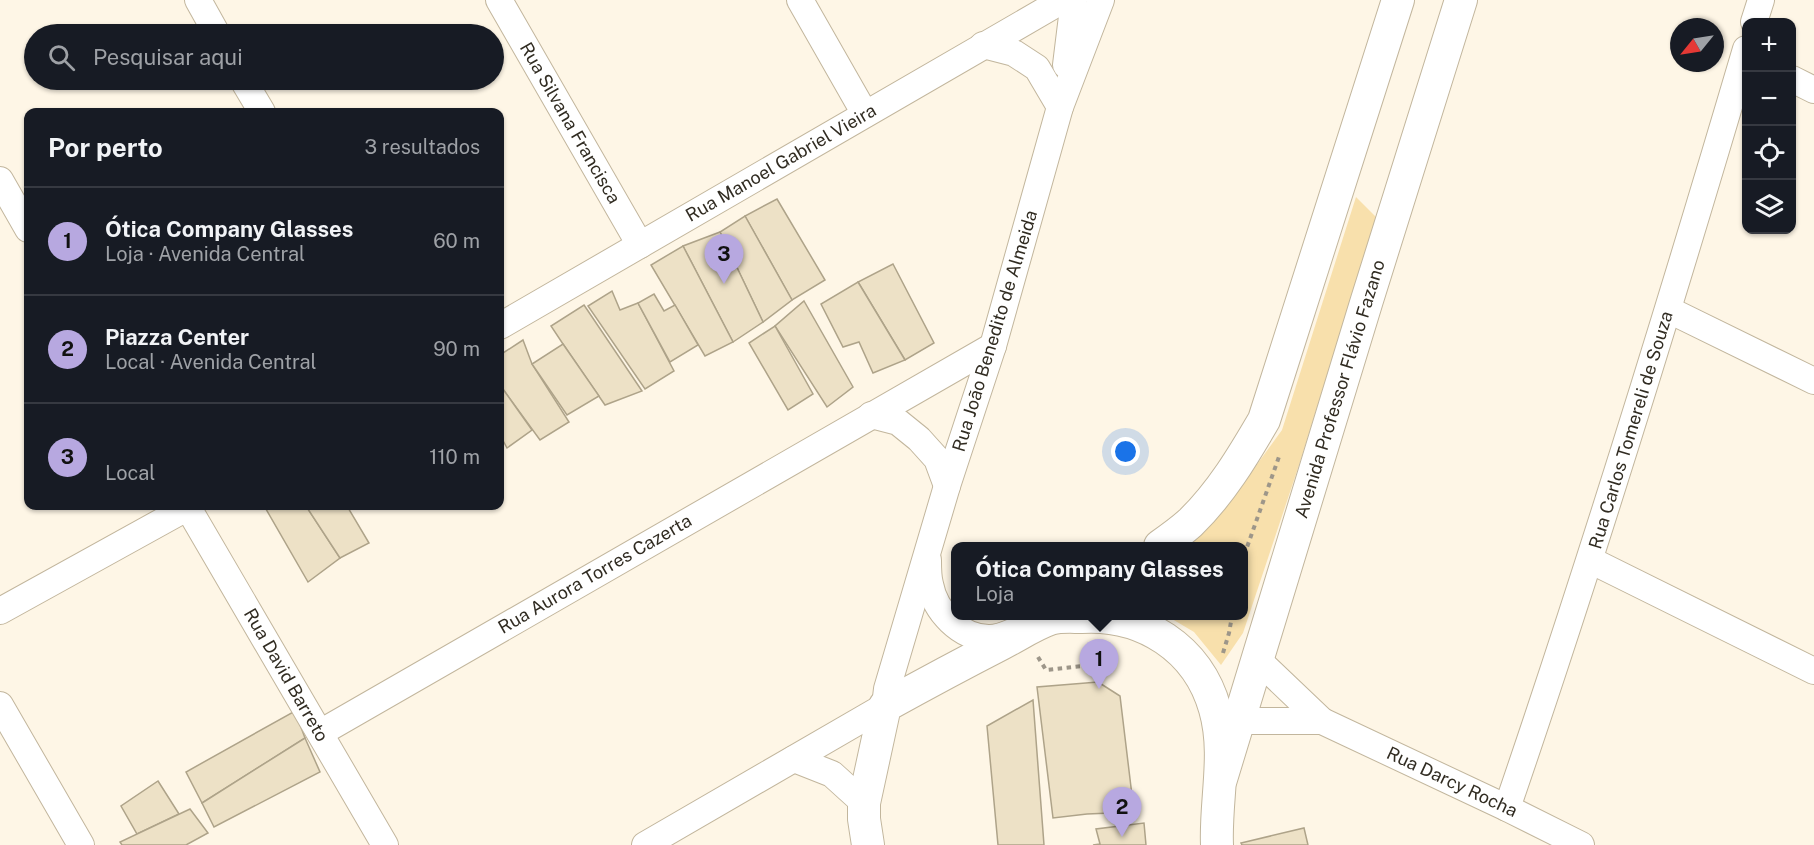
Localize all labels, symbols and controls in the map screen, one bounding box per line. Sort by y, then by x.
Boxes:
north arrow [1670,18,1724,72]
map controls [1742,18,1796,234]
button: + [1742,18,1796,72]
search box [24,24,504,90]
street label: Rua Silvana Francisca [516,38,625,207]
icon: search [45,41,78,74]
text: Pesquisar aqui [93,44,243,70]
button: − [1742,72,1796,126]
street label: Rua Manoel Gabriel Vieira [682,99,880,226]
button: locate [1742,126,1796,180]
text: Por perto [48,132,163,163]
text: 3 resultados [364,135,480,159]
button: layers [1742,180,1796,234]
street label: Rua João Benedito de Almeida [948,207,1041,454]
text: Ótica Company Glasses [105,216,353,242]
text: 1 [63,229,72,253]
text: 60 m [433,229,480,253]
pin: 3 [704,234,744,284]
text: Loja · Avenida Central [105,242,305,266]
street label: Avenida Professor Flávio Fazano [1290,257,1389,521]
street label: Rua Carlos Tomereli de Souza [1584,308,1677,551]
text: Piazza Center [105,324,249,350]
text: 2 [61,337,74,361]
text: 90 m [433,337,480,361]
text: Local · Avenida Central [105,350,317,374]
text: ㅤ [105,434,125,460]
your location [1111,437,1140,466]
text: 3 [61,445,74,469]
text: 110 m [429,445,480,469]
text: Local [105,461,155,485]
street label: Rua Aurora Torres Cazerta [494,510,695,638]
popup [951,542,1248,620]
text: Ótica Company Glasses [975,556,1224,582]
text: Loja [975,582,1014,606]
street label: Rua David Barreto [240,604,333,745]
pin: 1 [1080,640,1118,689]
street label: Rua Darcy Rocha [1384,742,1521,821]
pin: 2 [1102,788,1142,837]

